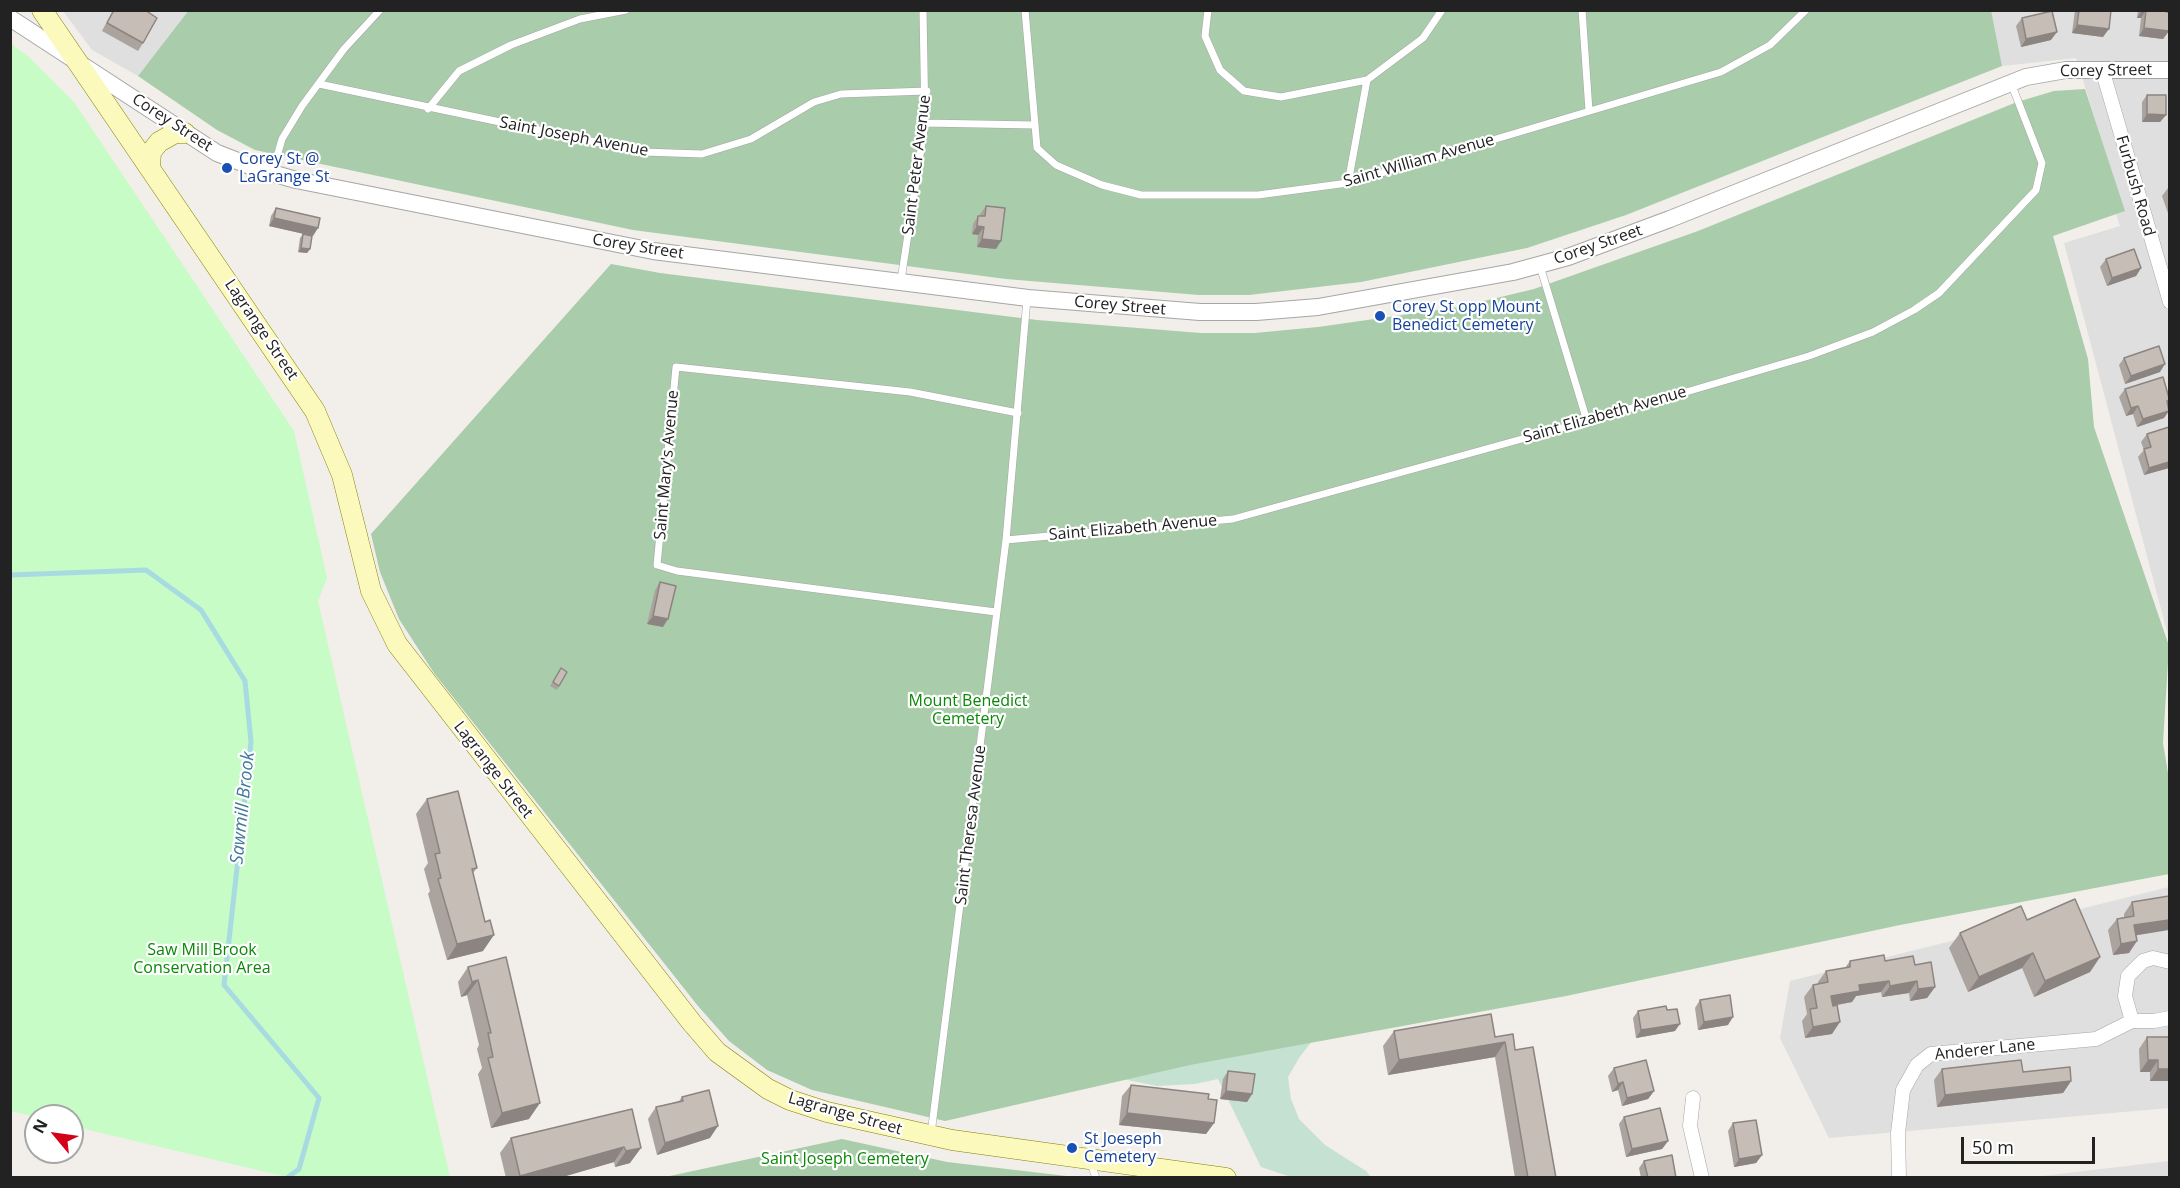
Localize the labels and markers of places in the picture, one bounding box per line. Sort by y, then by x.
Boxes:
place label: Corey St @ LaGrange St [239,149,329,187]
marker: Corey St @ LaGrange St [220,161,234,175]
place label: Corey St opp Mount Benedict Cemetery [1392,297,1541,335]
marker: Corey St opp Mount Benedict Cemetery [1373,309,1387,323]
place label: St Joeseph Cemetery [1084,1129,1162,1167]
marker: St Joeseph Cemetery [1065,1141,1079,1155]

